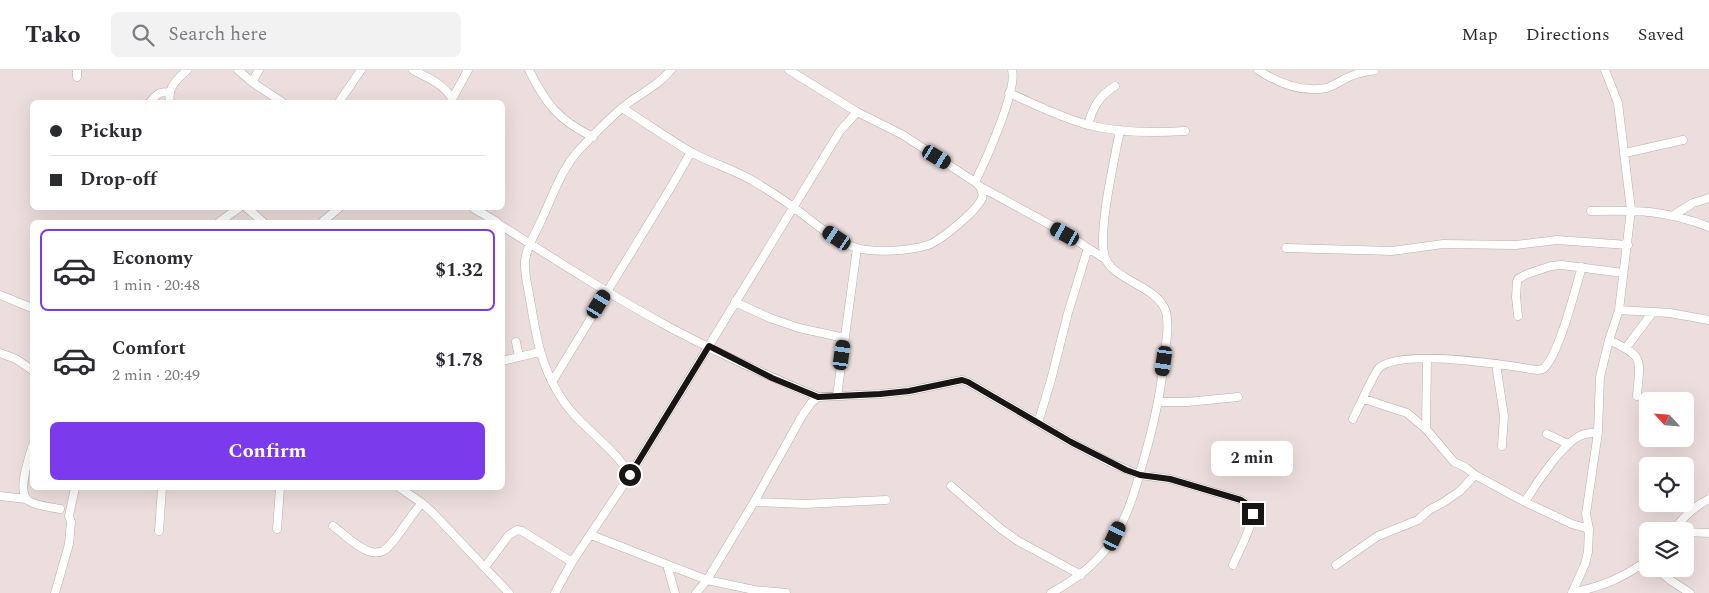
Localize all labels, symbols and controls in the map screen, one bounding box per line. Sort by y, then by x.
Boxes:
search box [111,12,461,57]
text: Tako [25,17,81,53]
text: Search here [169,20,267,49]
icon: search [129,21,157,49]
text: Map [1462,21,1498,48]
text: Directions [1526,21,1610,48]
text: Saved [1638,21,1684,48]
text: Pickup [80,117,142,146]
car [920,143,953,171]
text: Drop-off [80,165,157,194]
car [1048,220,1081,248]
car [820,223,853,253]
text: Economy [112,244,193,273]
icon: car [52,248,97,293]
text: $1.32 [435,256,483,285]
text: 1 min · 20:48 [112,273,200,297]
car [584,287,613,321]
text: Comfort [112,334,186,363]
icon: car [52,338,97,383]
car [832,339,851,371]
car [1154,345,1173,377]
text: $1.78 [435,346,483,375]
text: 2 min · 20:49 [112,363,200,387]
north arrow [1639,392,1694,448]
map controls [1639,392,1694,577]
button: Confirm [50,422,485,480]
callout: 2 min [1212,442,1294,476]
text: 2 min [1231,446,1273,470]
button: locate [1639,457,1694,512]
route start [619,464,641,486]
route end [1242,503,1264,525]
car [1101,519,1128,553]
button: layers [1639,522,1694,577]

